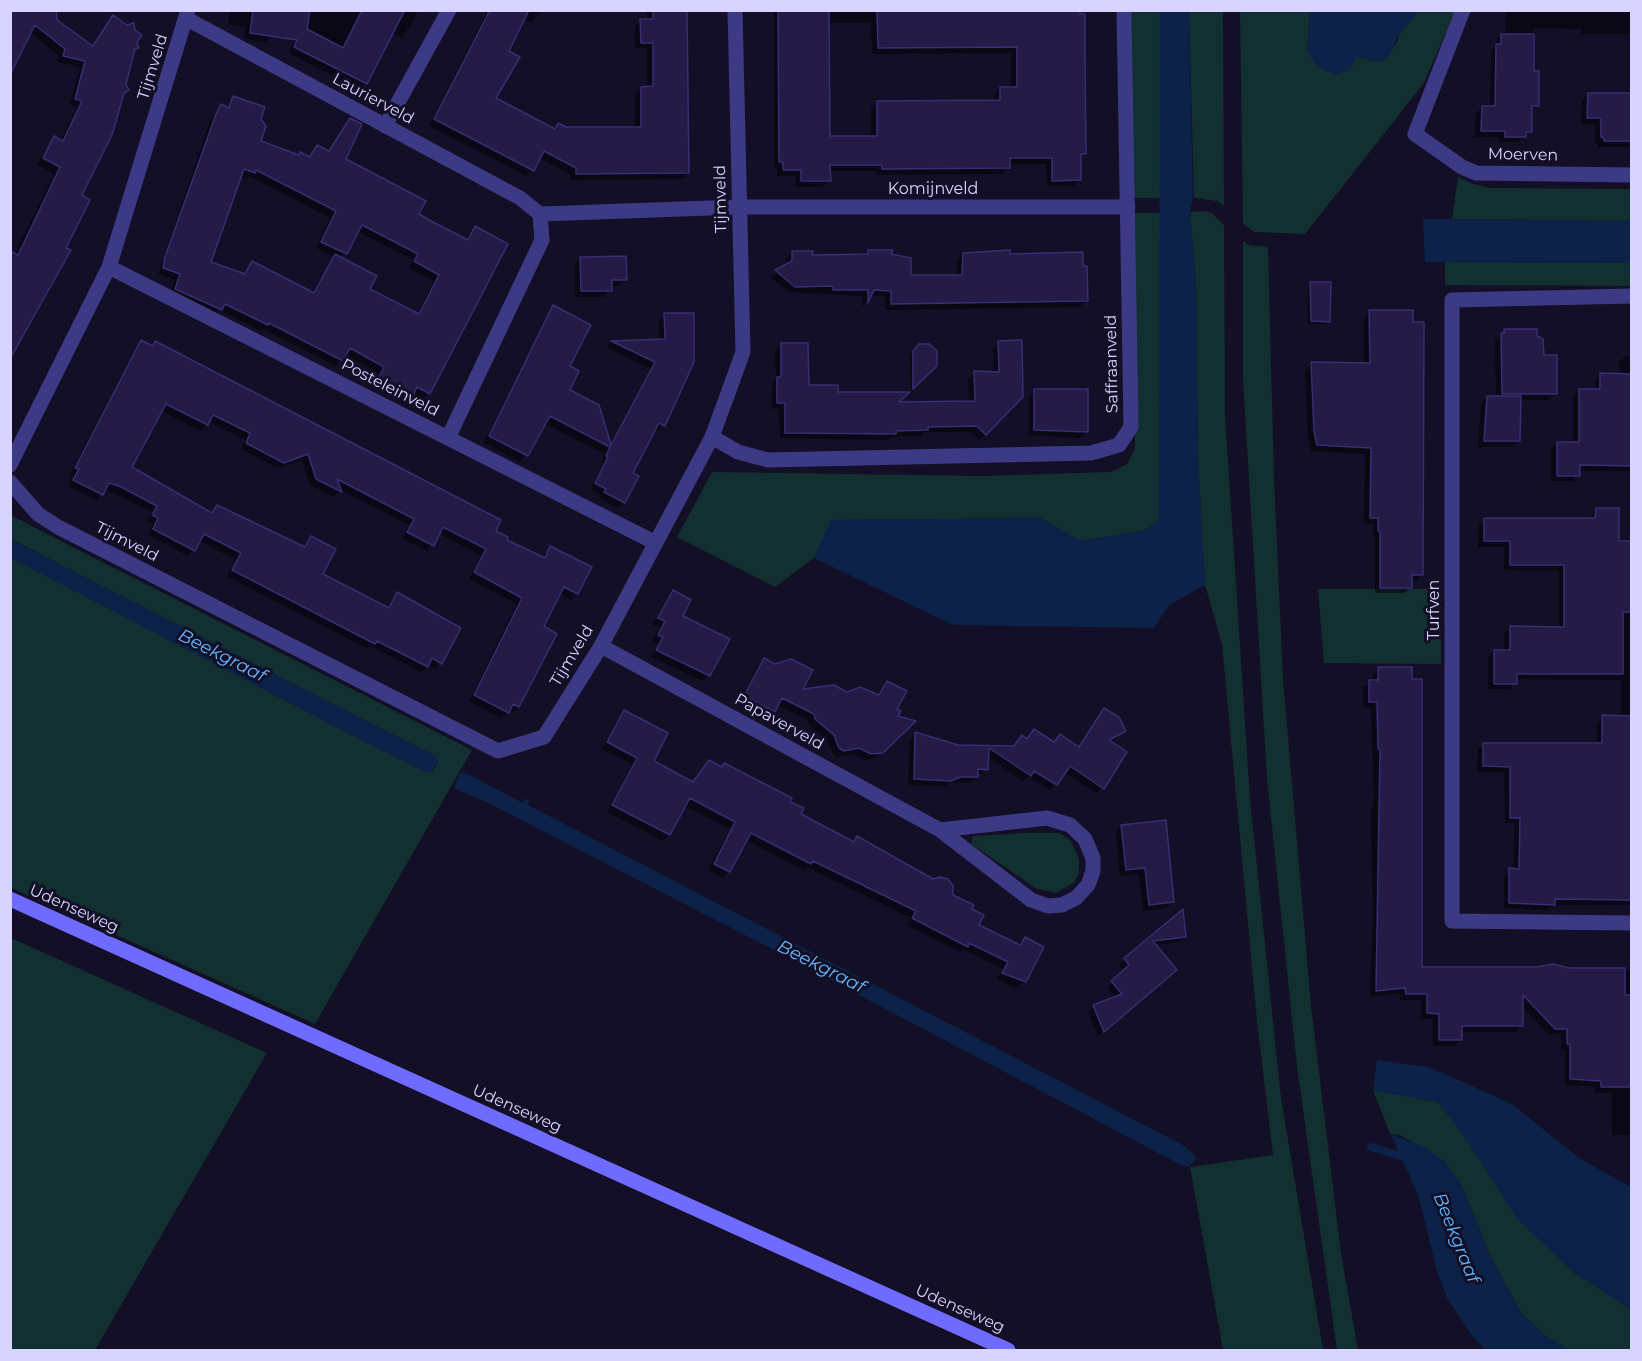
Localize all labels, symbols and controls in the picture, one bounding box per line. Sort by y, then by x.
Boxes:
street label: Tijmveld [134,32,172,102]
street label: Laurierveld [329,69,417,129]
street label: Moerven [1488,145,1558,165]
street label: Tijmveld [711,165,731,233]
street label: Komijnveld [888,179,978,199]
street label: Saffraanveld [1102,314,1122,414]
street label: Posteleinveld [338,355,442,421]
street label: Tijmveld [92,518,162,566]
street label: Turfven [1424,580,1444,640]
street label: Tijmveld [546,622,598,690]
water label: Beekgraaf [175,625,269,687]
street label: Papaverveld [731,690,827,754]
street label: Udenseweg [26,881,122,937]
water label: Beekgraaf [774,936,868,998]
street label: Udenseweg [469,1081,565,1137]
water label: Beekgraaf [1428,1190,1484,1286]
street label: Udenseweg [912,1281,1008,1337]

